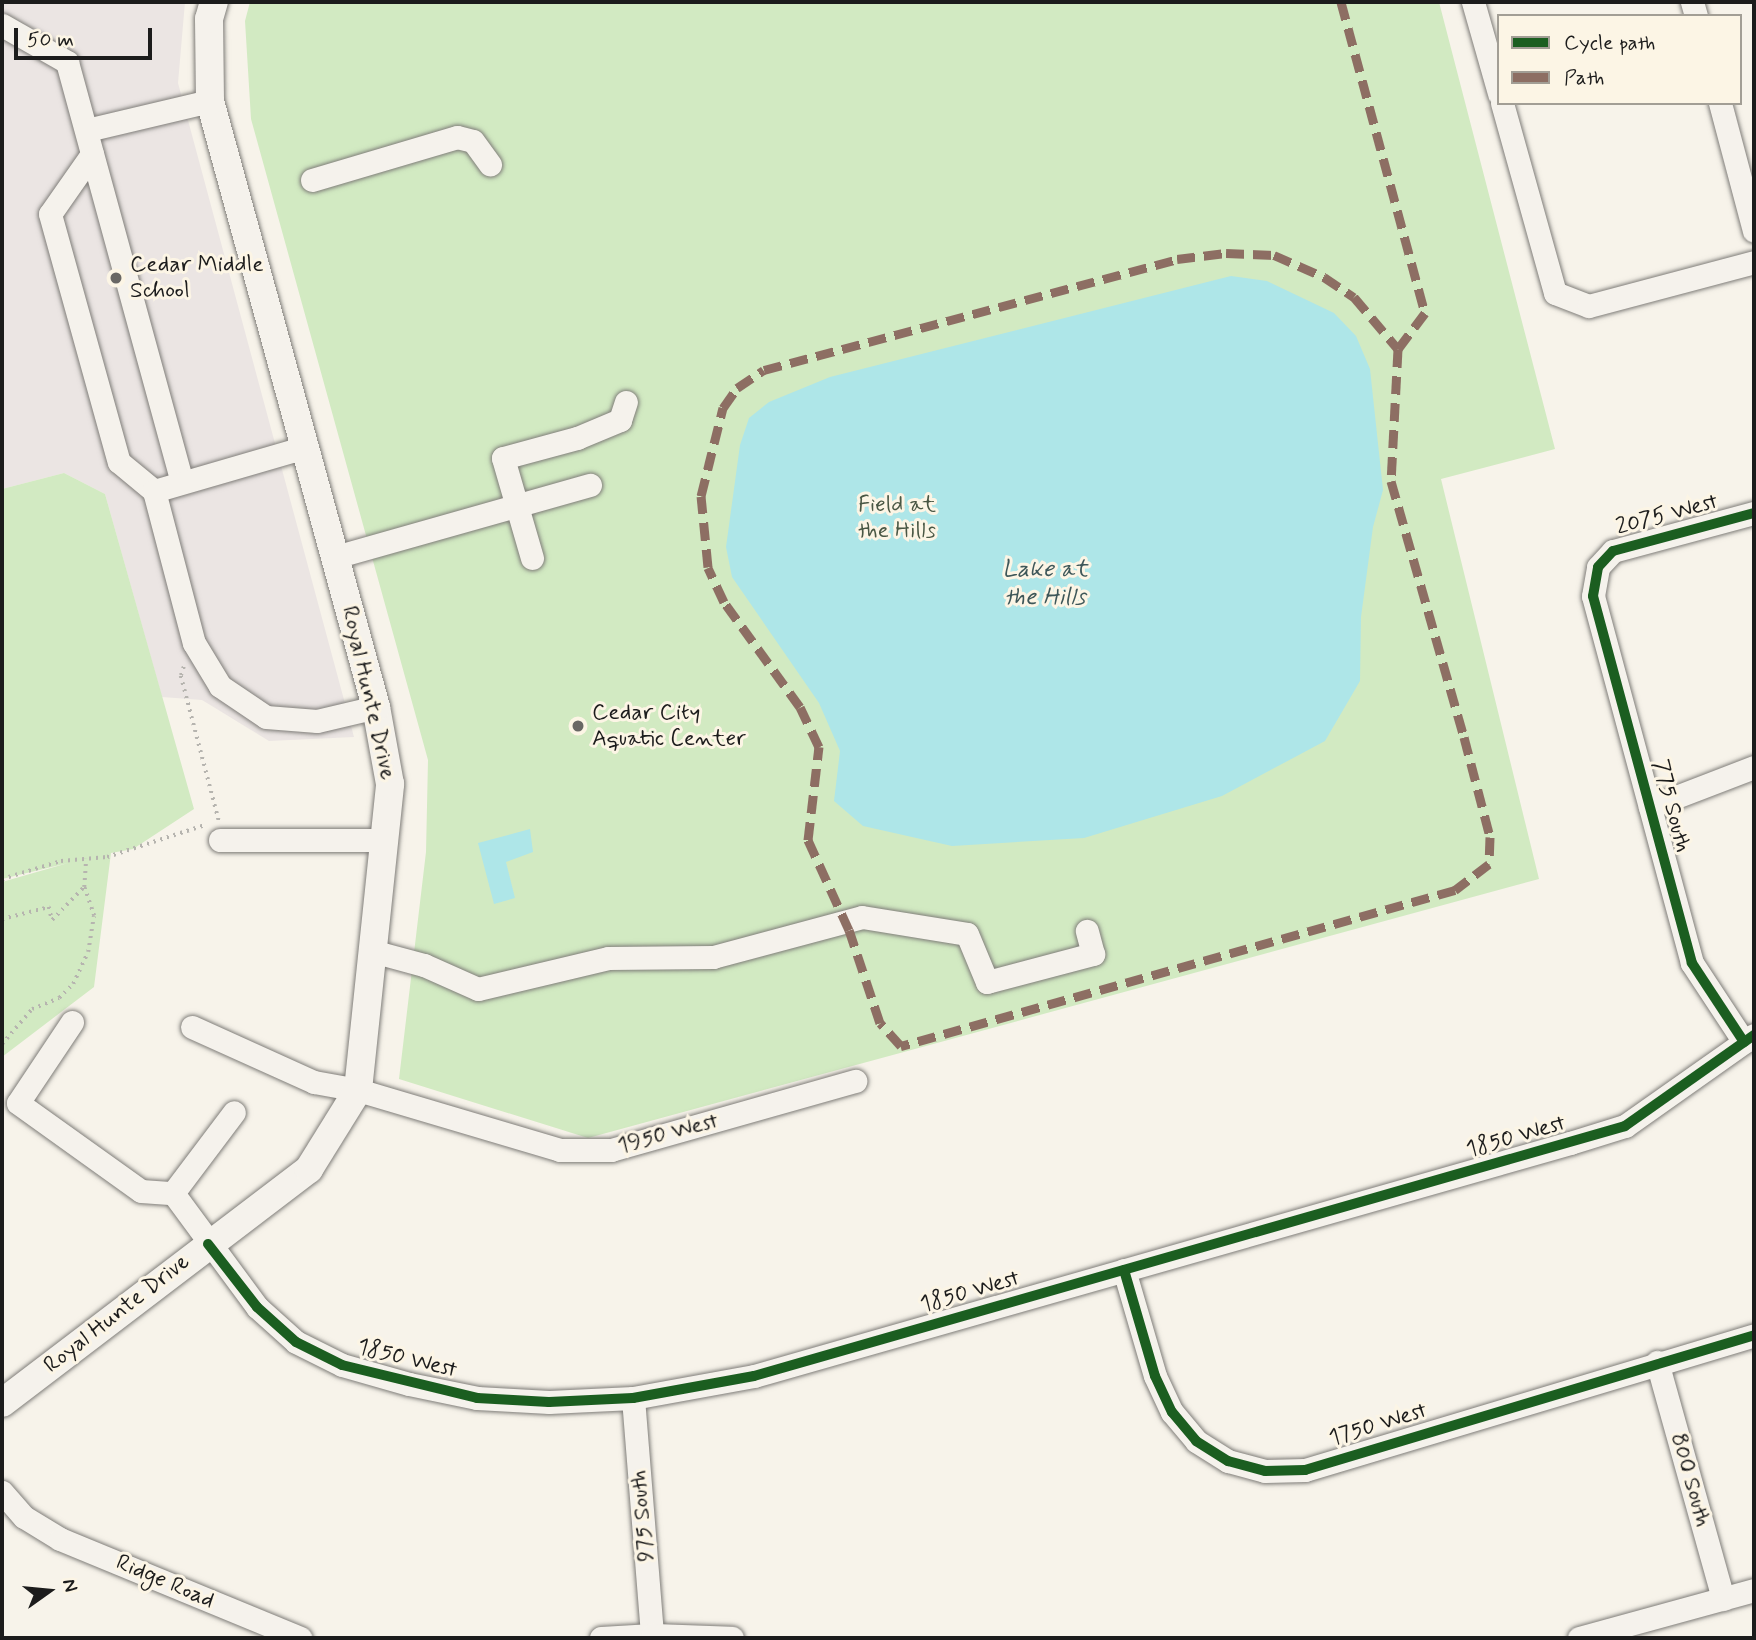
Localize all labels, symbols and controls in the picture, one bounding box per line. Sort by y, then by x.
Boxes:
scale bar [18,14,156,58]
legend [1497,14,1742,105]
text: 50 m [27,26,74,54]
text: Cycle path [1564,29,1655,57]
text: Path [1564,64,1604,92]
place label: Cedar Middle School [130,251,263,305]
marker: Cedar Middle School [108,270,124,286]
street label: 2075 West [1613,488,1721,542]
park label: Field at the Hills [858,491,936,545]
water label: Lake at the Hills [1003,556,1087,612]
street label: Royal Hunte Drive [335,605,401,781]
place label: Cedar City Aquatic Center [592,699,742,753]
marker: Cedar City Aquatic Center [570,718,586,734]
street label: 775 South [1645,757,1697,855]
street label: 1950 West [615,1107,721,1161]
street label: 1850 West [1463,1110,1569,1164]
street label: Royal Hunte Drive [40,1250,194,1378]
street label: 1850 West [917,1265,1023,1319]
street label: 1850 West [354,1333,460,1385]
street label: 1750 West [1326,1397,1430,1453]
street label: 800 South [1663,1430,1717,1530]
street label: 975 South [625,1469,661,1563]
street label: Ridge Road [111,1549,219,1615]
north arrow [14,1556,84,1626]
text: N [56,1576,83,1595]

